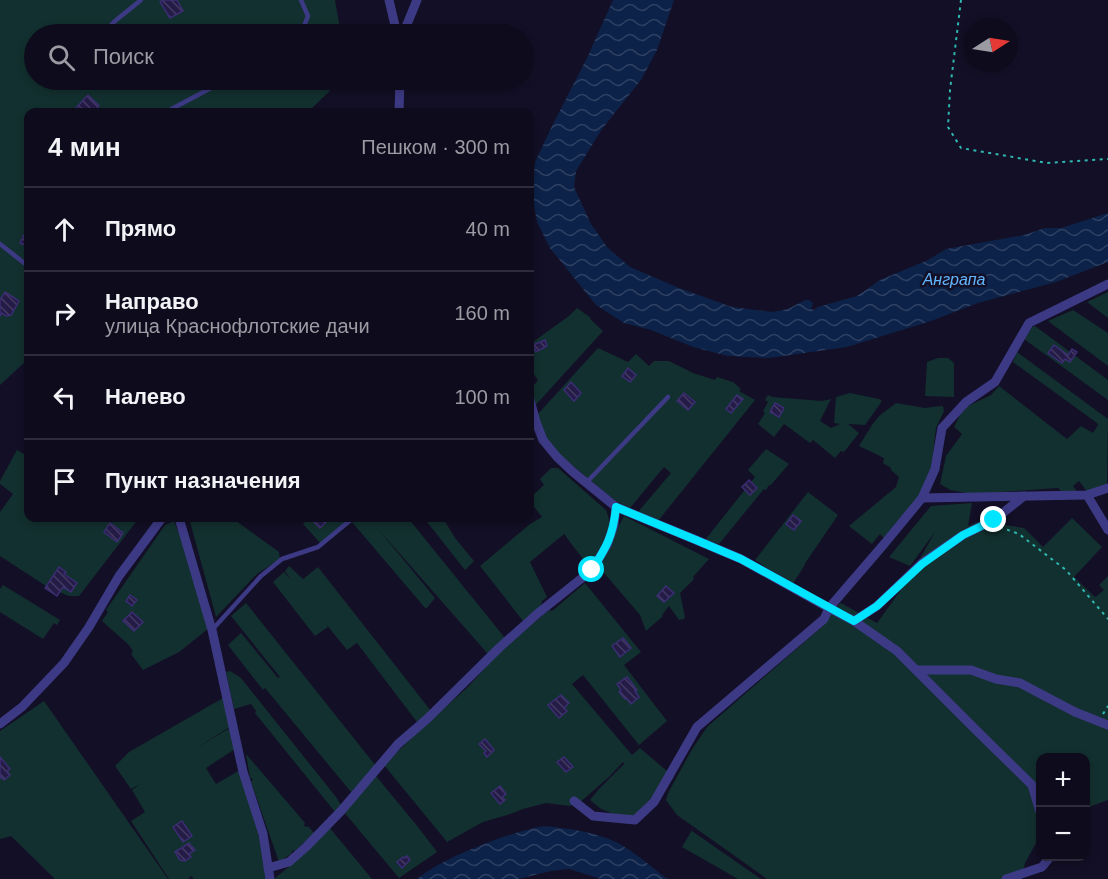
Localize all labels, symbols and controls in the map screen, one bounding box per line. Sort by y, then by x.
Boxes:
north arrow [964,18,1018,72]
search box [24,24,534,90]
icon: search [45,41,78,74]
text: Поиск [93,44,154,69]
text: 4 мин [48,132,121,162]
text: Пешком · 300 m [361,136,510,158]
icon: ahead [48,213,81,246]
text: Прямо [105,216,176,241]
text: 40 m [466,218,510,240]
water label: Анграпа [922,271,985,288]
text: Направо [105,289,199,314]
icon: right [48,297,81,330]
text: 160 m [454,302,510,324]
text: улица Краснофлотские дачи [105,315,370,337]
icon: left [48,381,81,414]
text: Налево [105,384,186,409]
text: 100 m [454,386,510,408]
icon: arrive [48,465,81,498]
text: Пункт назначения [105,468,301,493]
route end [980,506,1006,532]
route start [578,556,604,582]
map controls [1036,753,1090,861]
button: + [1036,753,1090,807]
button: − [1036,807,1090,861]

